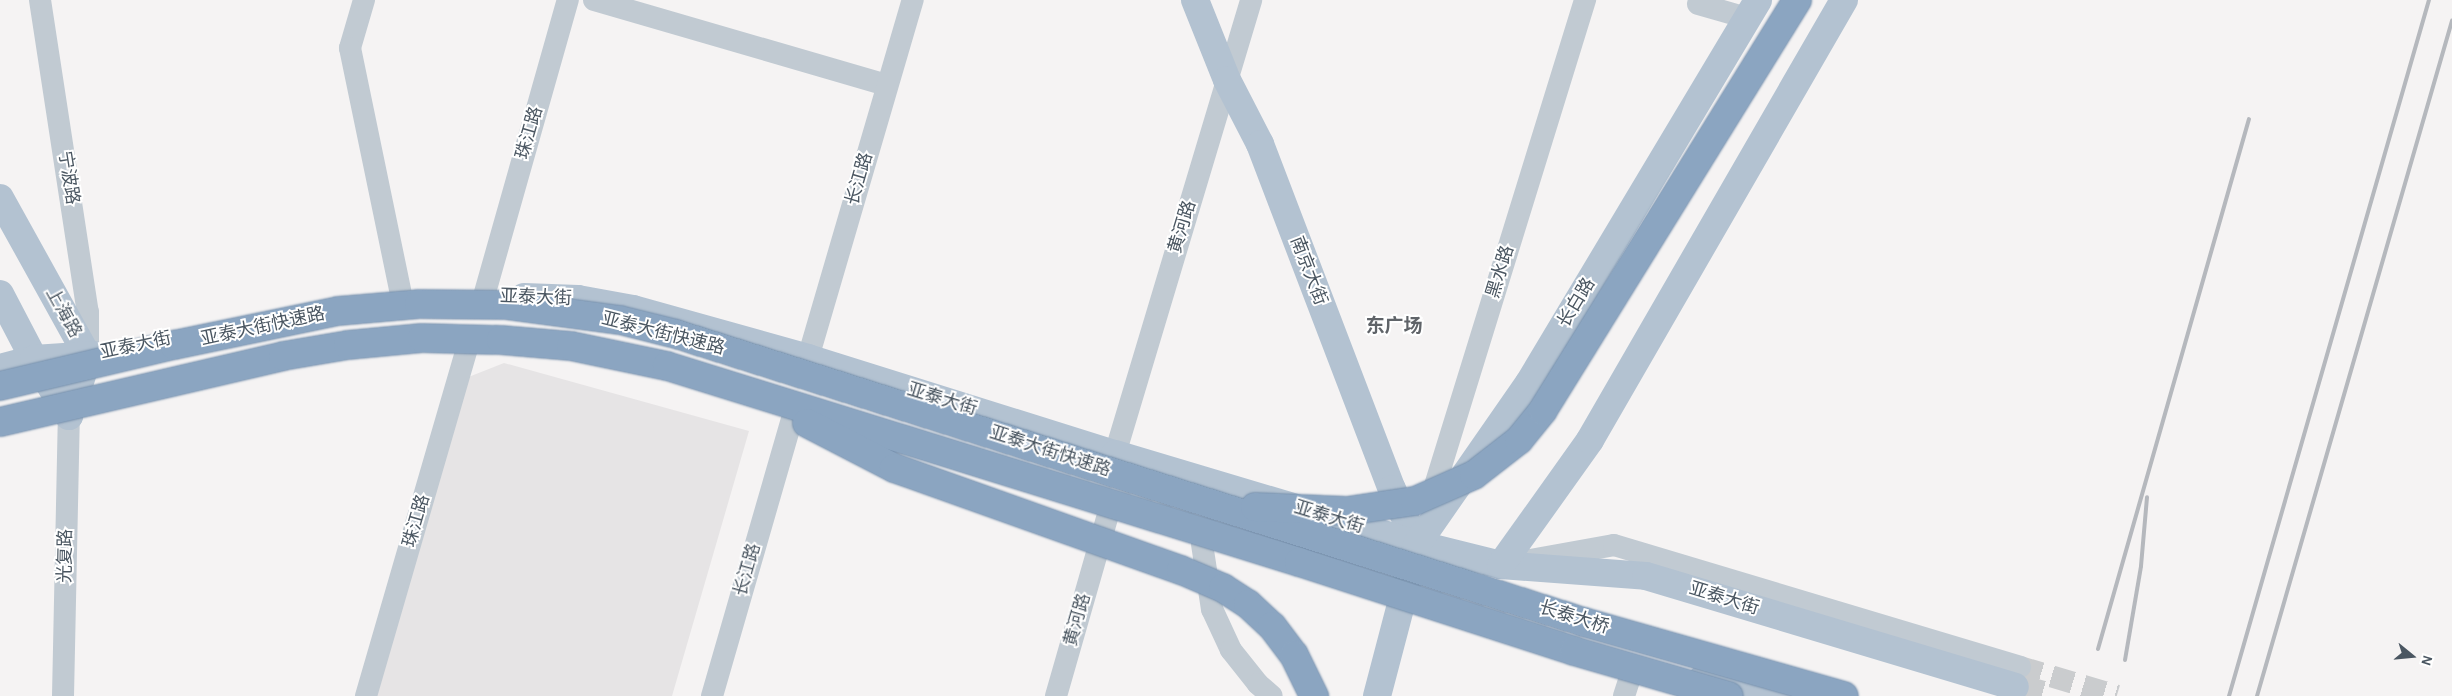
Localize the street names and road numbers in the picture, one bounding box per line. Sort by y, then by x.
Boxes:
street label: 珠江路 [512,104,548,162]
street label: 宁波路 [53,150,83,206]
street label: 长江路 [842,150,878,208]
street label: 黄河路 [1165,198,1201,256]
street label: 南京大街 [1285,234,1331,308]
street label: 黑水路 [1483,243,1519,301]
street label: 长白路 [1554,274,1600,332]
street label: 上海路 [40,284,86,342]
street label: 亚泰大街 [500,286,572,310]
street label: 亚泰大街快速路 [199,303,327,351]
street label: 亚泰大街快速路 [599,308,727,360]
street label: 亚泰大街 [99,328,173,364]
street label: 亚泰大街 [904,379,980,421]
street label: 亚泰大街快速路 [987,422,1113,482]
street label: 珠江路 [399,492,435,550]
street label: 亚泰大街 [1291,497,1367,539]
street label: 光复路 [55,529,77,583]
street label: 长江路 [730,541,766,599]
street label: 亚泰大街 [1686,578,1762,620]
street label: 黄河路 [1060,591,1096,649]
street label: 长泰大桥 [1536,597,1612,639]

